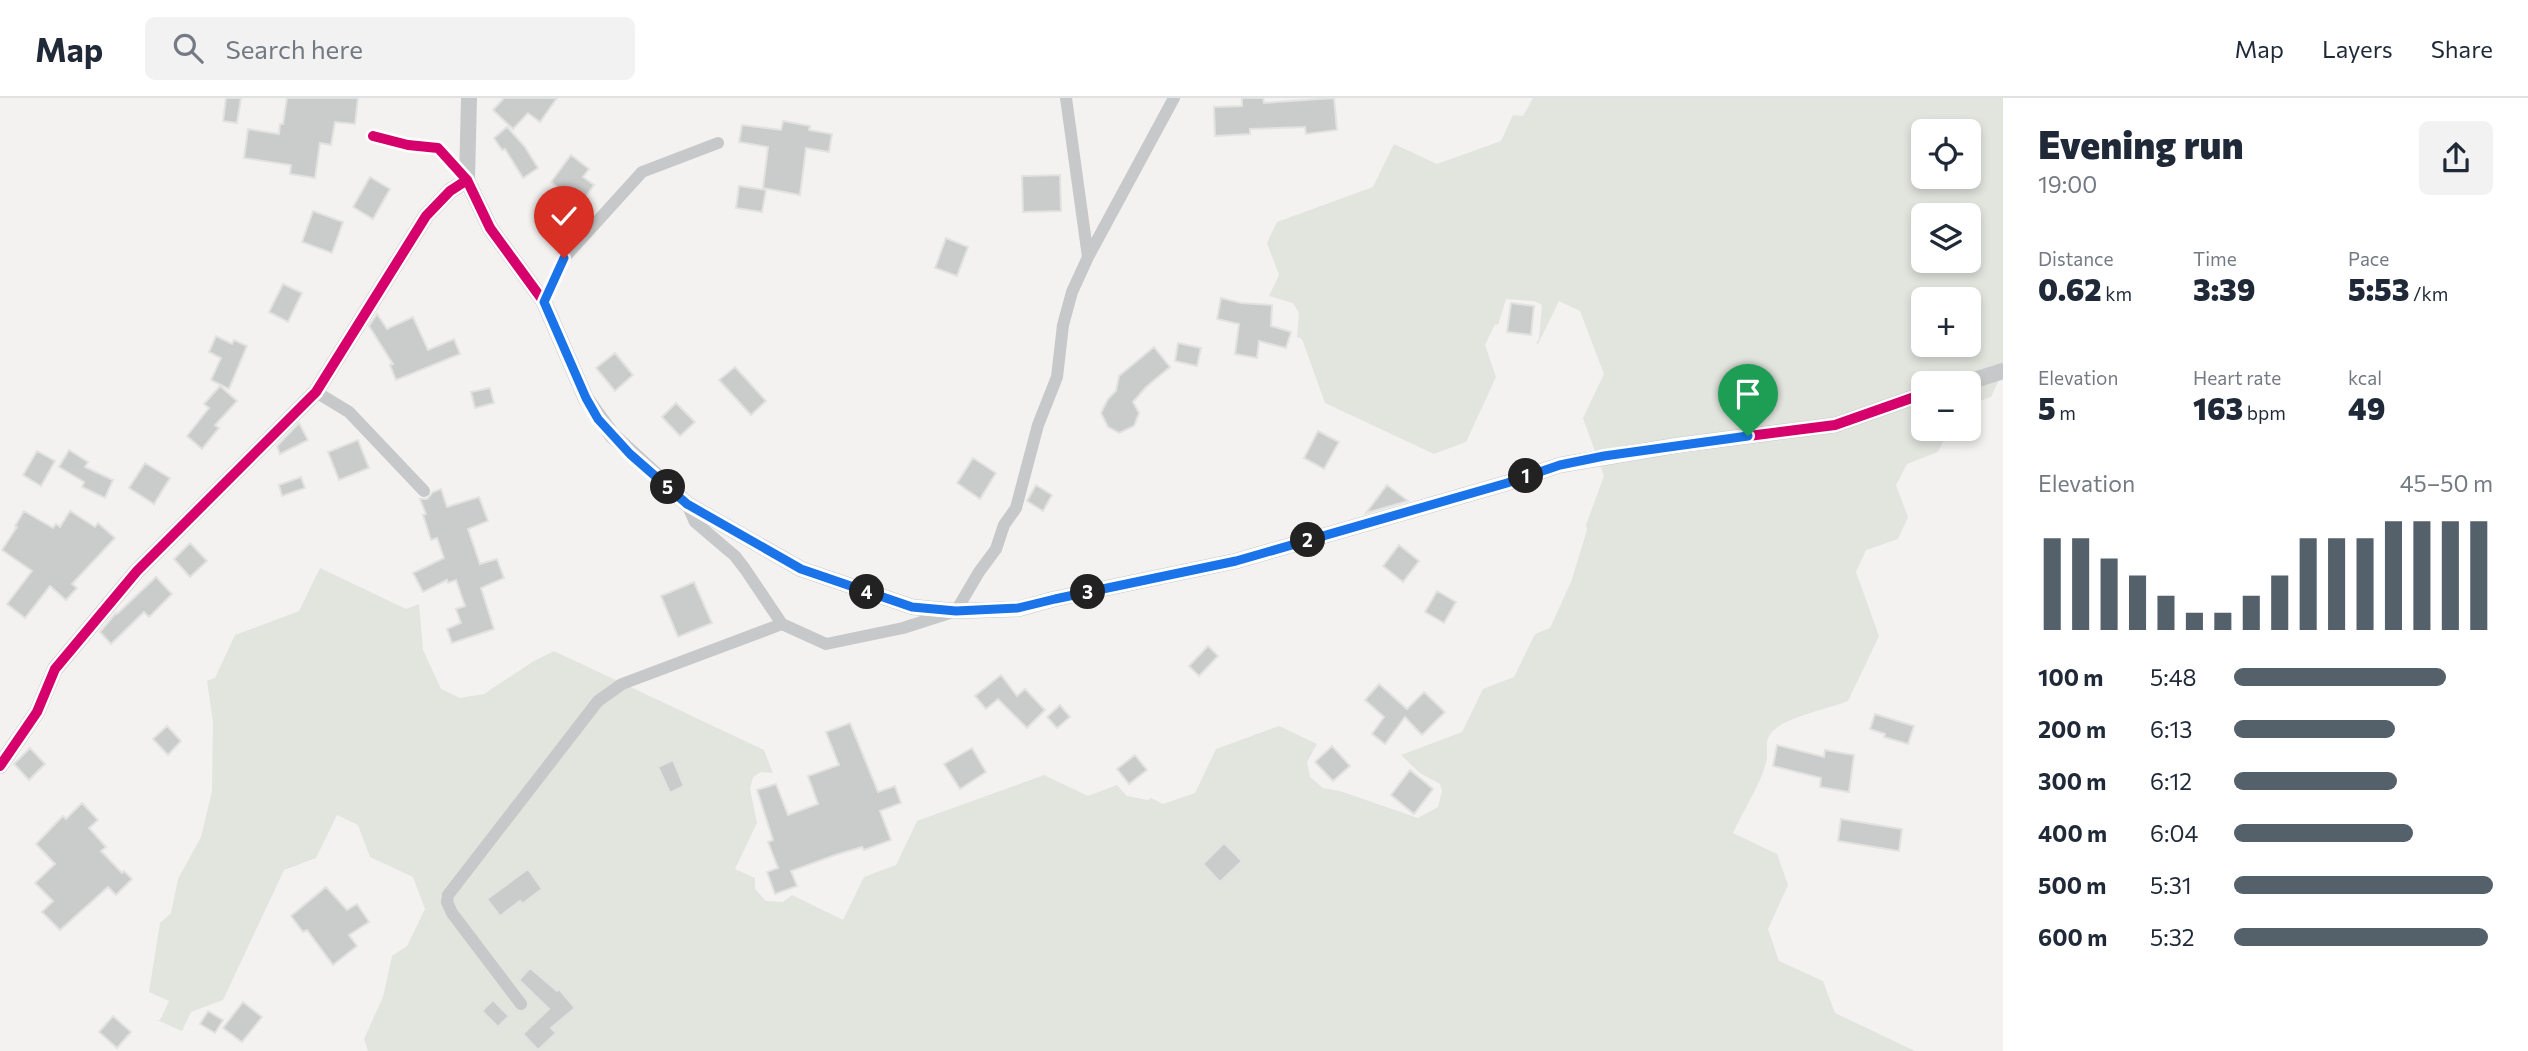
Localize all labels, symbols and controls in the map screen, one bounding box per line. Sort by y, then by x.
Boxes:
search box [145,17,635,80]
text: Map [35,28,103,69]
icon: search [169,29,207,67]
text: Search here [225,33,363,64]
text: Map [2235,34,2284,63]
text: Layers [2322,34,2393,63]
text: Share [2431,34,2493,63]
map controls [1911,119,1981,441]
button: locate [1911,119,1981,189]
text: Evening run [2038,120,2244,167]
button: share [2419,121,2493,195]
text: 19:00 [2038,170,2097,198]
pin [534,186,594,258]
icon: check [545,197,583,235]
button: layers [1911,203,1981,273]
text: Distance [2038,247,2114,270]
text: Time [2193,247,2237,270]
text: Pace [2348,247,2389,270]
text: 0.62 [2038,270,2102,307]
text: 3:39 [2193,270,2255,307]
text: 5:53 [2348,270,2409,307]
text: km [2102,282,2132,305]
text: /km [2409,282,2448,305]
button: + [1911,287,1981,357]
pin [1718,364,1778,436]
text: Elevation [2038,366,2118,389]
text: Heart rate [2193,366,2281,389]
text: kcal [2348,366,2382,389]
button: − [1911,371,1981,441]
icon: arrive [1729,375,1767,413]
text: 5 [2038,389,2056,426]
text: 163 [2193,389,2243,426]
text: 49 [2348,389,2385,426]
text: m [2056,401,2076,424]
text: bpm [2243,401,2286,424]
pin: 1 [1508,458,1544,494]
text: 1 [1521,464,1530,487]
text: Elevation [2038,469,2135,497]
text: 45–50 m [2400,469,2493,497]
pin: 5 [650,470,686,504]
text: 5 [662,475,673,498]
pin: 2 [1290,522,1326,558]
text: 2 [1302,528,1313,551]
pin: 4 [850,574,884,610]
pin: 3 [1070,574,1106,610]
text: 4 [861,580,872,603]
text: 3 [1082,580,1093,603]
text: 100 m [2038,663,2103,691]
text: 5:48 [2150,663,2196,691]
text: 200 m [2038,715,2106,743]
text: 6:13 [2150,715,2192,743]
text: 300 m [2038,767,2106,795]
text: 6:12 [2150,767,2192,795]
text: 400 m [2038,819,2107,847]
text: 6:04 [2150,819,2198,847]
text: 500 m [2038,871,2106,899]
text: 5:31 [2150,871,2192,899]
text: 600 m [2038,923,2107,951]
text: 5:32 [2150,923,2194,951]

